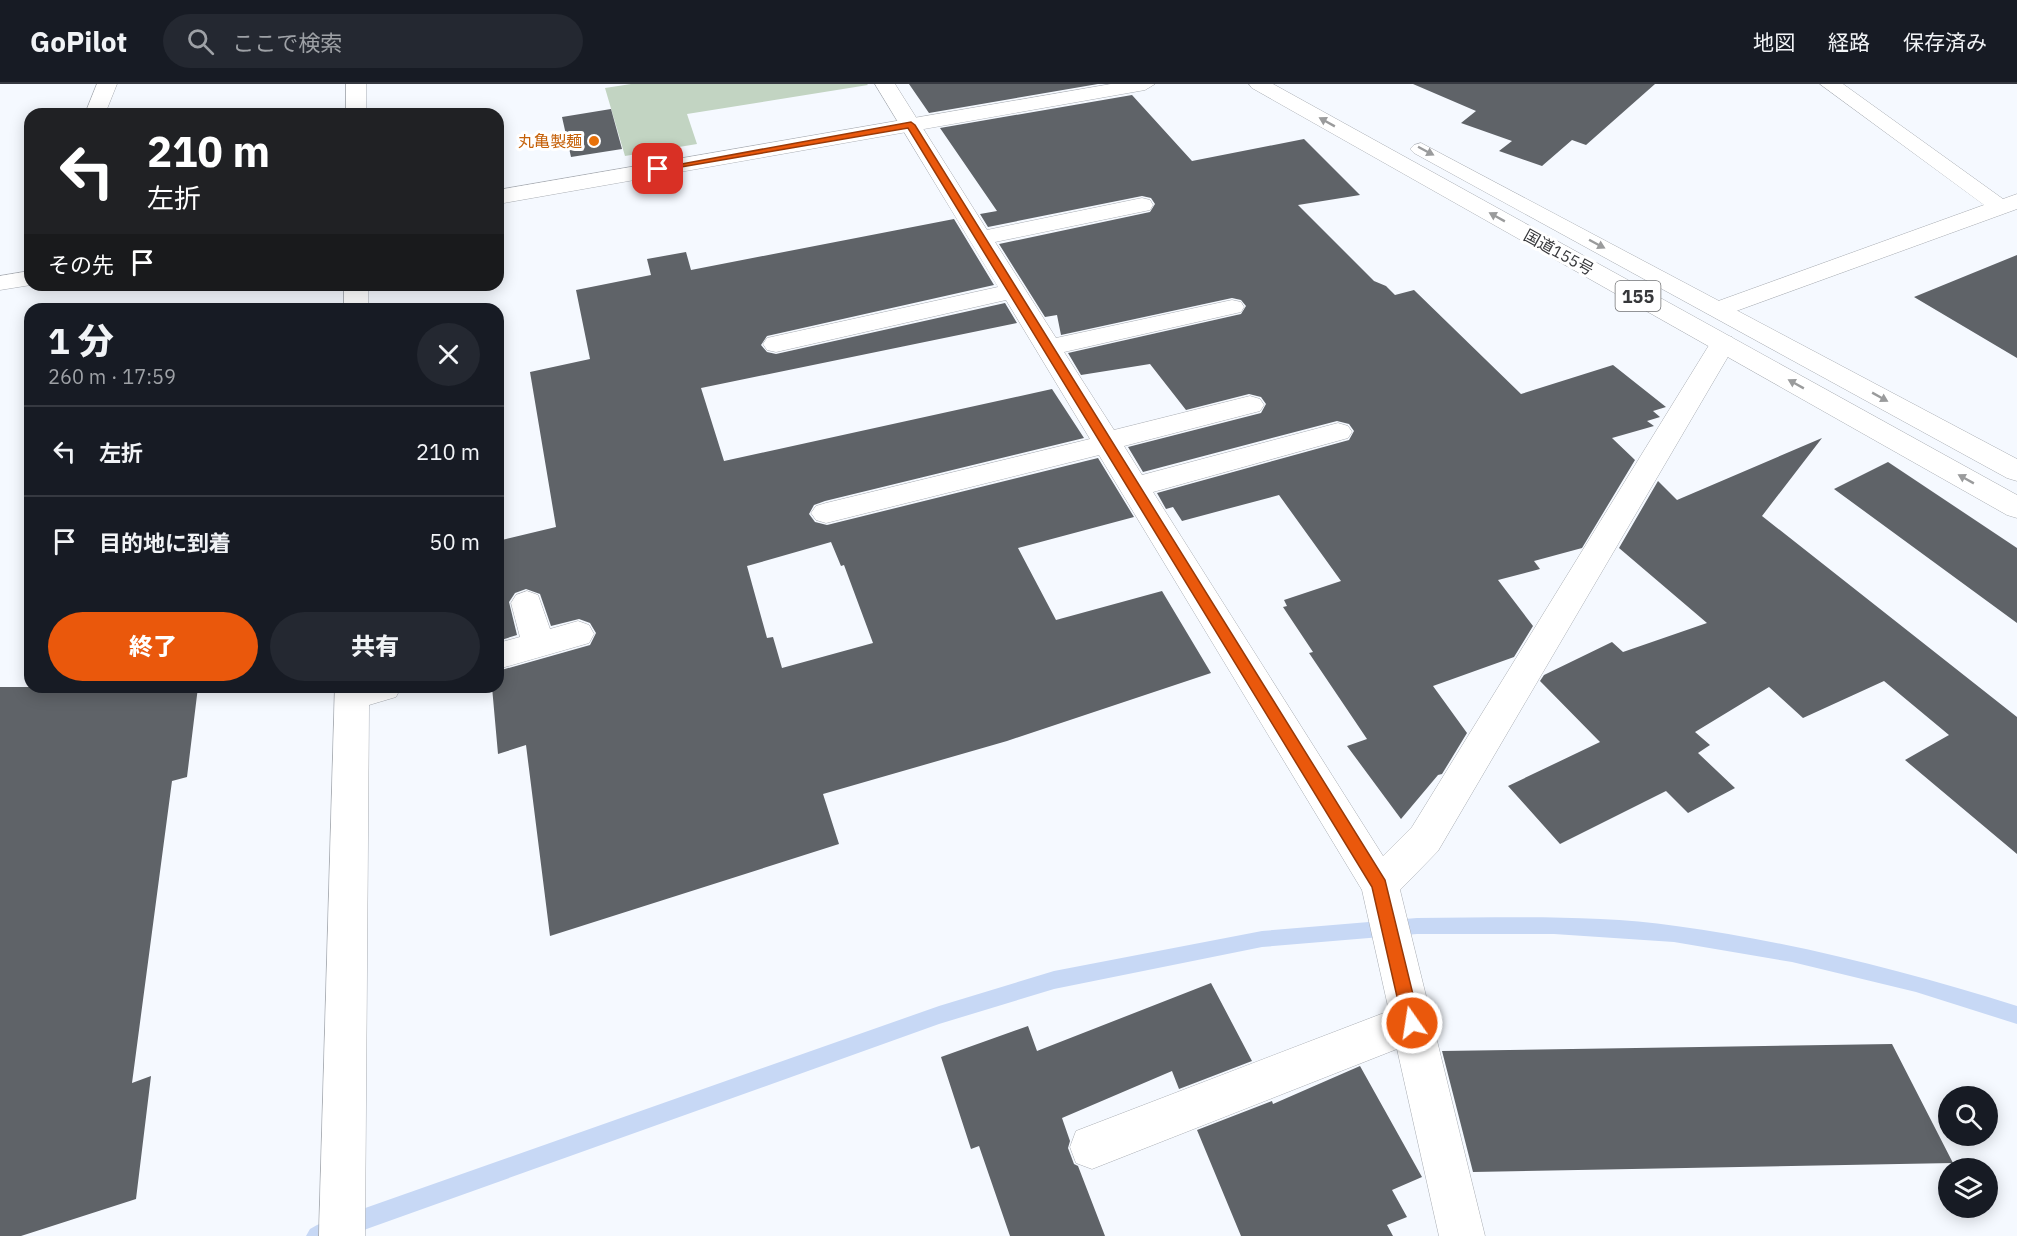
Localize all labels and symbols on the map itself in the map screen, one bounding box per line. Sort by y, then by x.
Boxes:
one-way arrow [1318,117,1335,127]
place label: 丸亀製麺 [518,131,582,151]
marker: 丸亀製麺 [587,134,601,148]
pin [632,143,683,194]
one-way arrow [1417,147,1434,156]
one-way arrow [1488,212,1505,222]
street label: 国道155号 [1521,225,1597,279]
one-way arrow [1589,239,1606,249]
road number: 155 [1616,281,1660,311]
one-way arrow [1787,379,1804,389]
one-way arrow [1871,392,1888,402]
one-way arrow [1957,474,1974,484]
position arrow [1380,991,1444,1055]

